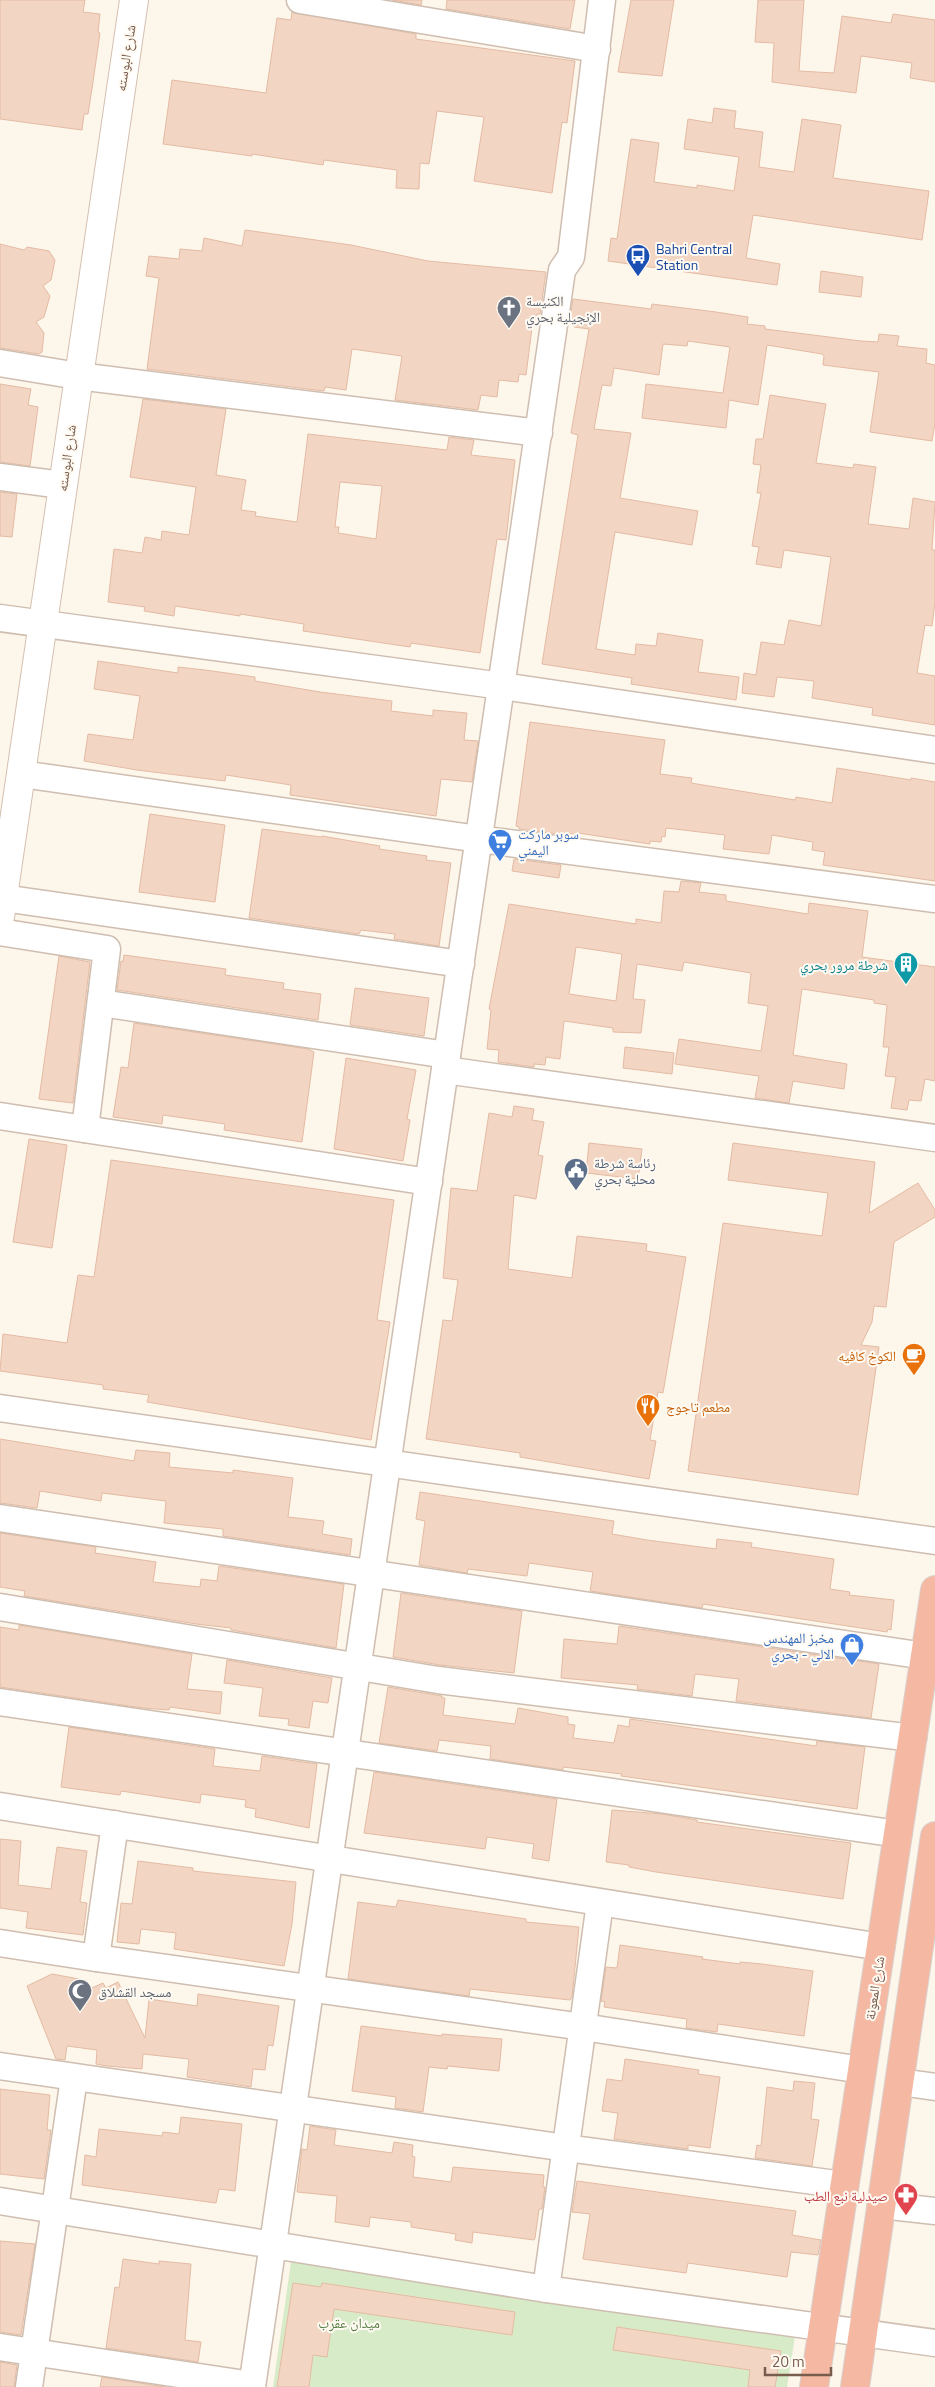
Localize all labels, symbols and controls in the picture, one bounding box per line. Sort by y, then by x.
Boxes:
street label: شارع البوسته [109,23,141,93]
place label: Bahri Central Station [656,238,732,275]
bus stop icon: Bahri Central Station [625,243,651,277]
place label: الكنيسة الإنجيلية بحري [526,290,600,328]
church icon: الكنيسة الإنجيلية بحري [496,295,522,329]
street label: شارع البوسته [51,423,81,493]
place label: سوبر ماركت اليمني [518,823,579,861]
supermarket icon: سوبر ماركت اليمني [487,828,513,862]
building icon: شرطة مرور بحري [893,951,919,985]
place label: شرطة مرور بحري [800,954,888,976]
place label: رئاسة شرطة محلية بحري [594,1152,656,1190]
public building icon: رئاسة شرطة محلية بحري [563,1157,589,1191]
cafe icon: الكوخ كافيه [901,1342,927,1376]
place label: الكوخ كافيه [838,1345,896,1366]
restaurant icon: مطعم تاجوج [635,1393,661,1427]
place label: مطعم تاجوج [666,1396,730,1417]
place label: مخبز المهندس الالي - بحري [763,1627,834,1665]
shop icon: مخبز المهندس الالي - بحري [839,1632,865,1666]
street label: شارع المعونة [859,1955,889,2021]
mosque icon: مسجد القشلاق [67,1978,93,2012]
place label: مسجد القشلاق [98,1981,171,2002]
pharmacy icon: صيدلية نبع الطب [893,2182,919,2216]
place label: صيدلية نبع الطب [804,2185,888,2206]
park label: ميدان عقرب [318,2312,380,2333]
scale bar [765,2344,831,2376]
text: 20 m [772,2350,805,2373]

